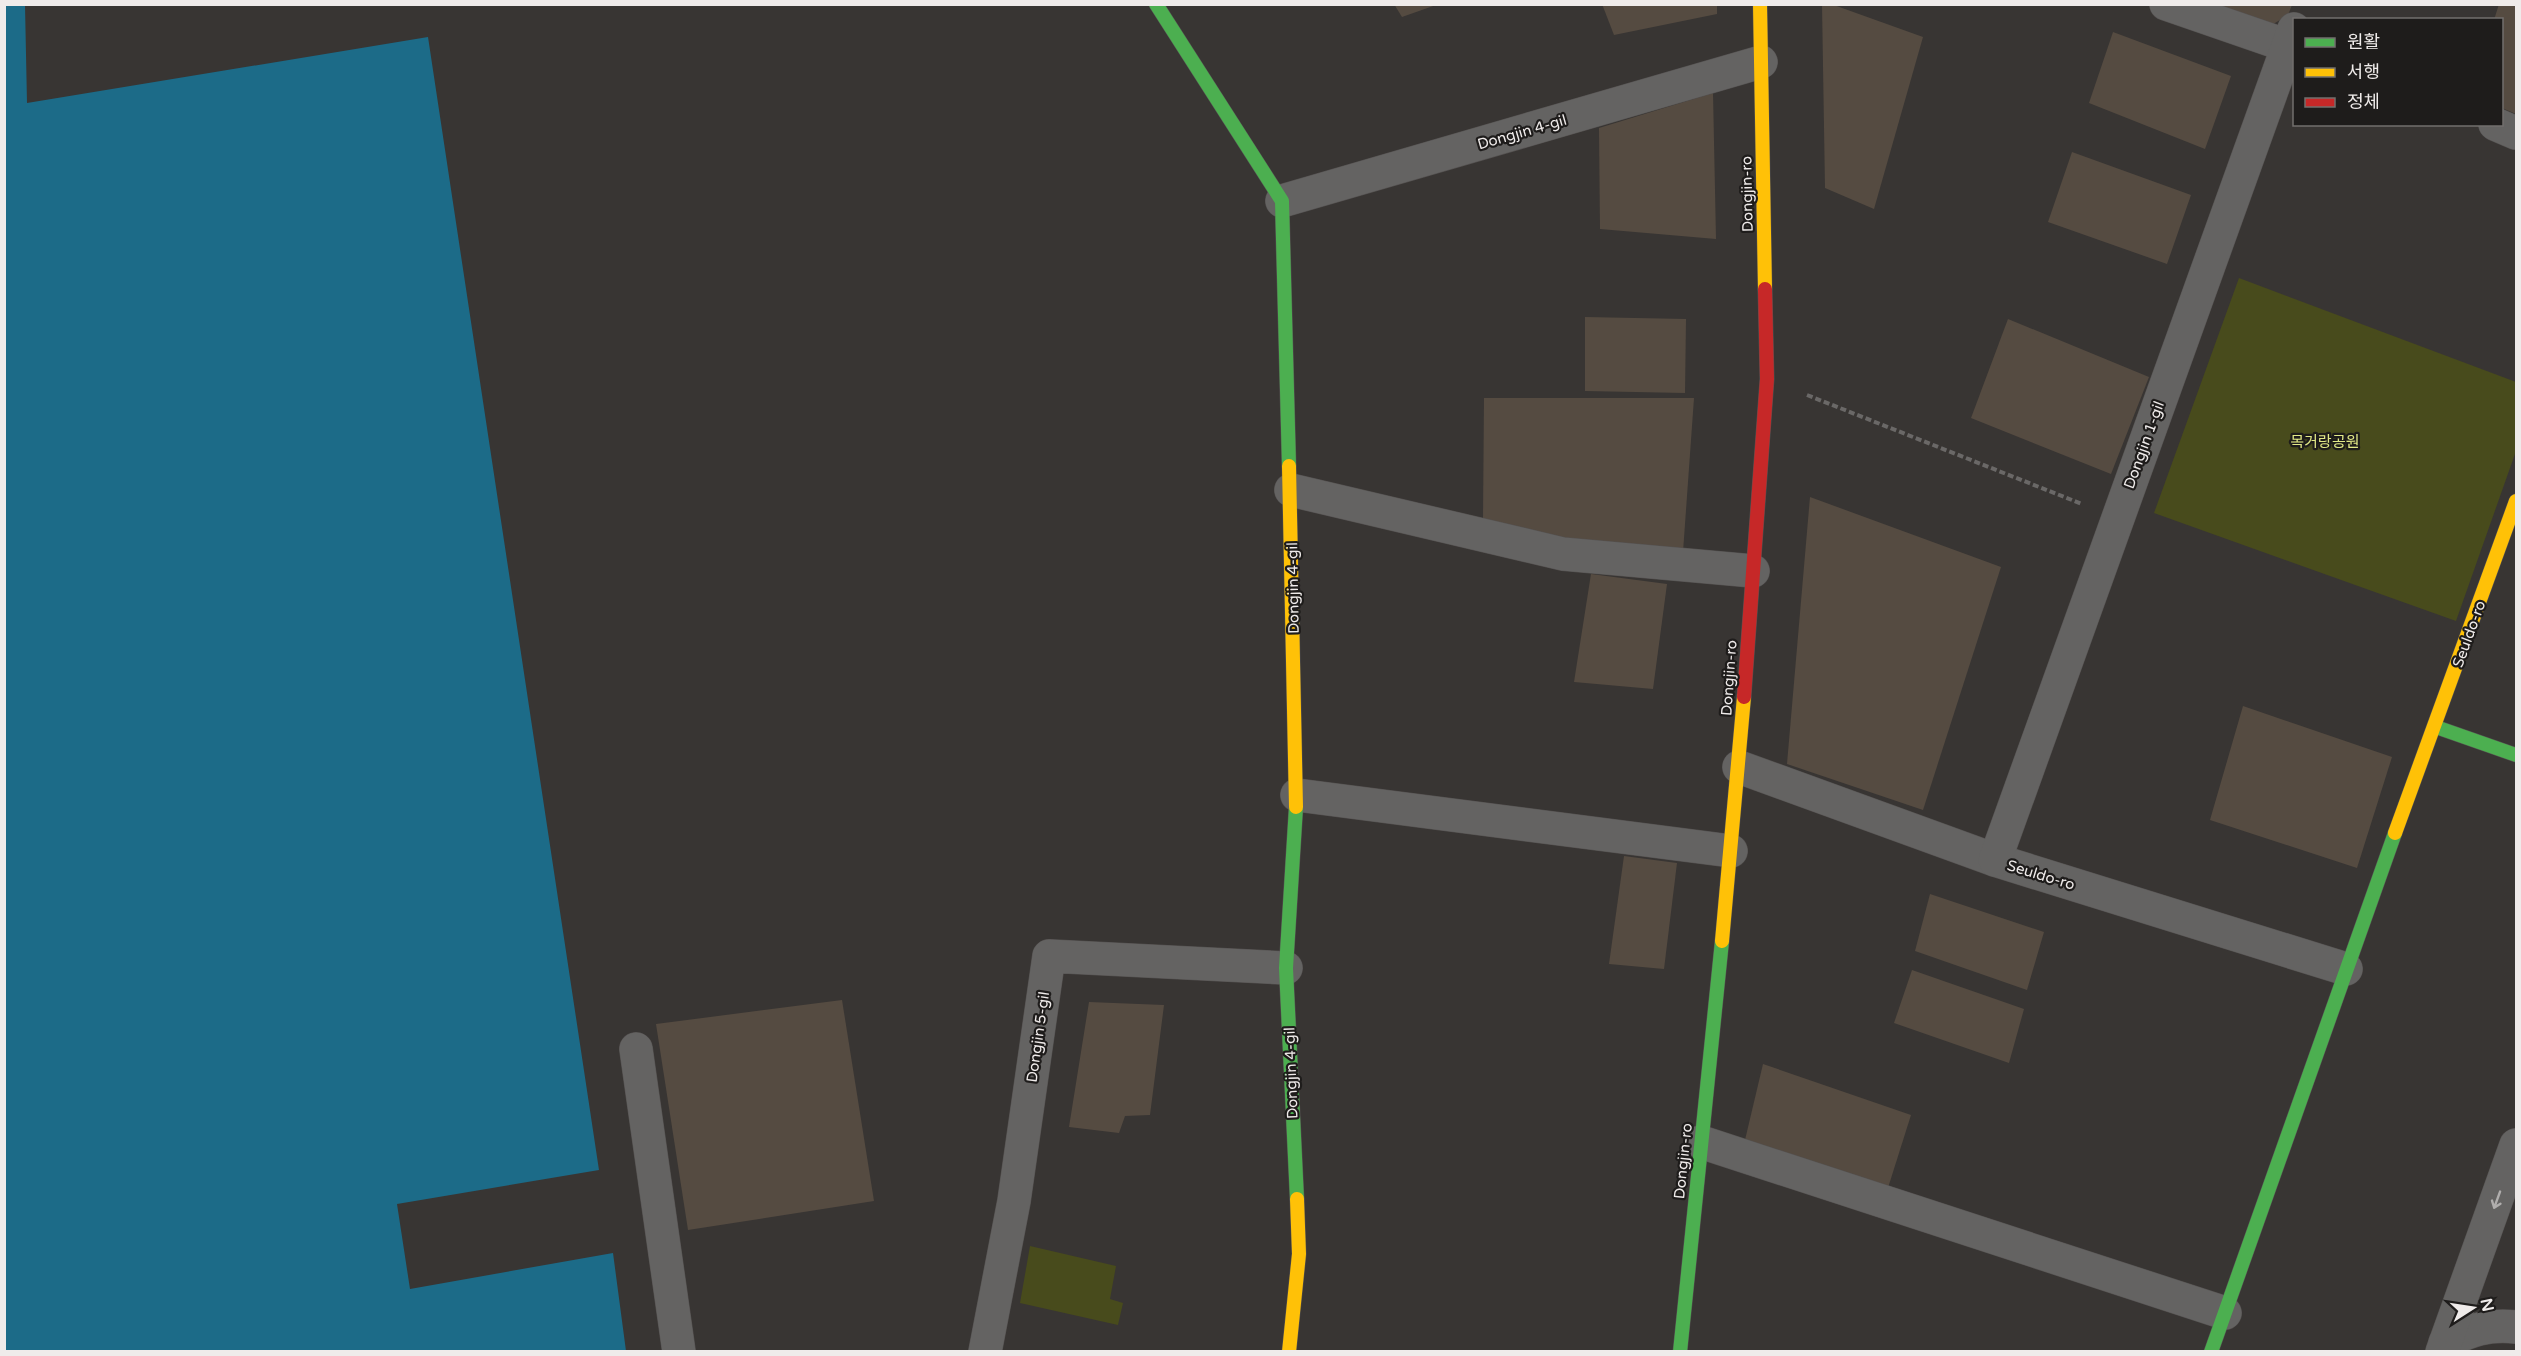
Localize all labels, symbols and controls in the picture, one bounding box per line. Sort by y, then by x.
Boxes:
legend [2293,18,2503,126]
text: 원활 [2347,31,2380,53]
text: 서행 [2347,61,2380,83]
text: 정체 [2347,91,2380,113]
street label: Dongjin 4-gil [1475,111,1569,153]
street label: Dongjin-ro [1737,156,1757,232]
street label: Dongjin 1-gil [2120,399,2168,491]
park label: 목거랑공원 [2290,433,2360,451]
street label: Dongjin 4-gil [1283,542,1303,634]
street label: Seuldo-ro [2449,598,2489,670]
street label: Dongjin-ro [1717,639,1741,717]
street label: Seuldo-ro [2005,856,2077,894]
street label: Dongjin 5-gil [1023,990,1053,1084]
street label: Dongjin 4-gil [1280,1027,1302,1119]
street label: Dongjin-ro [1670,1122,1696,1200]
one-way arrow [2490,1190,2501,1208]
north arrow [2443,1278,2503,1338]
text: N [2476,1297,2498,1313]

